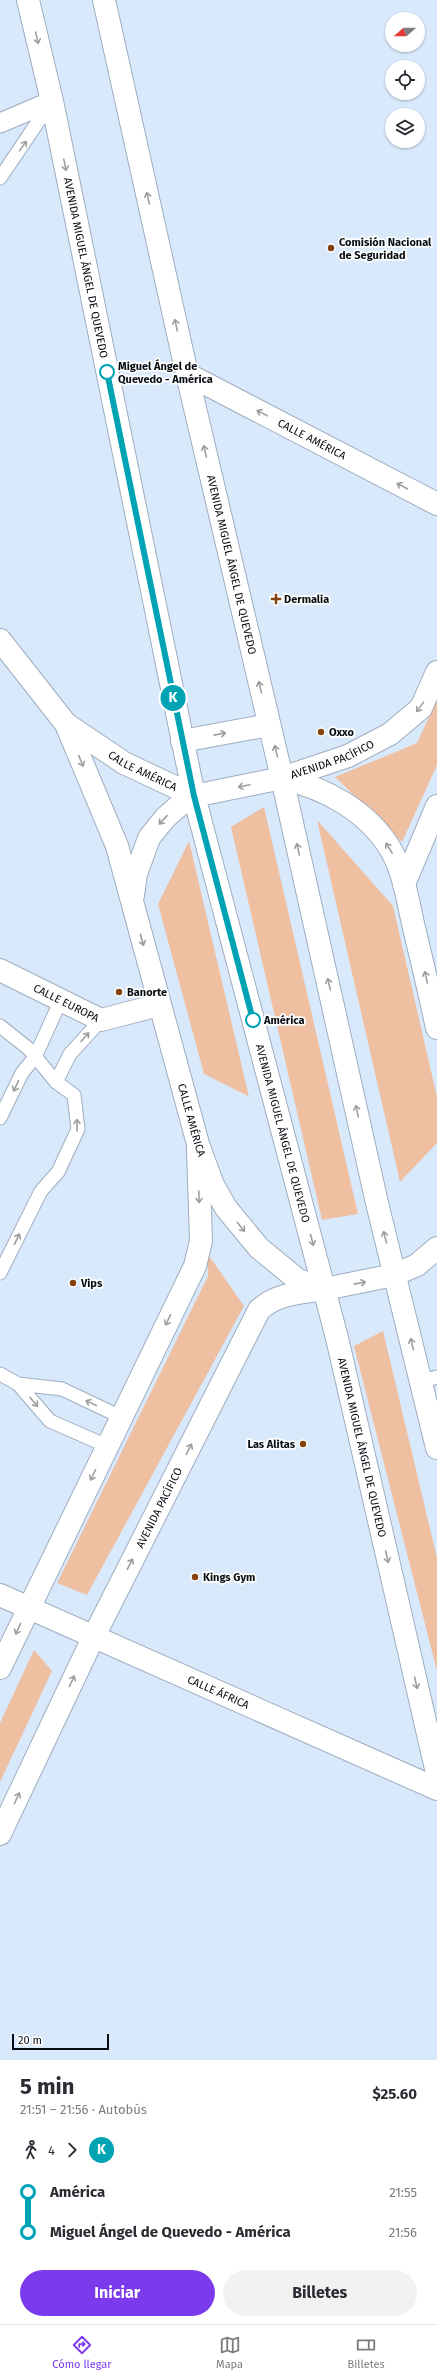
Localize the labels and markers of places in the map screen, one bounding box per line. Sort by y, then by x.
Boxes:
place label: Comisión Nacional de Seguridad [339,236,432,262]
marker: Comisión Nacional de Seguridad [326,243,336,253]
place label: Miguel Ángel de Quevedo - América [118,359,213,386]
marker: Miguel Ángel de Quevedo - América [99,364,115,380]
place label: Dermalia [284,593,329,606]
marker: Dermalia [271,594,281,604]
place label: Oxxo [329,726,355,739]
marker: Oxxo [316,727,326,737]
place label: Banorte [127,986,167,999]
marker: Banorte [114,987,124,997]
marker: América [245,1012,261,1028]
place label: América [263,1014,305,1027]
place label: Vips [80,1277,103,1290]
marker: Vips [68,1278,78,1288]
place label: Las Alitas [247,1438,296,1451]
marker: Las Alitas [298,1439,308,1449]
place label: Kings Gym [203,1571,255,1584]
marker: Kings Gym [190,1572,200,1582]

